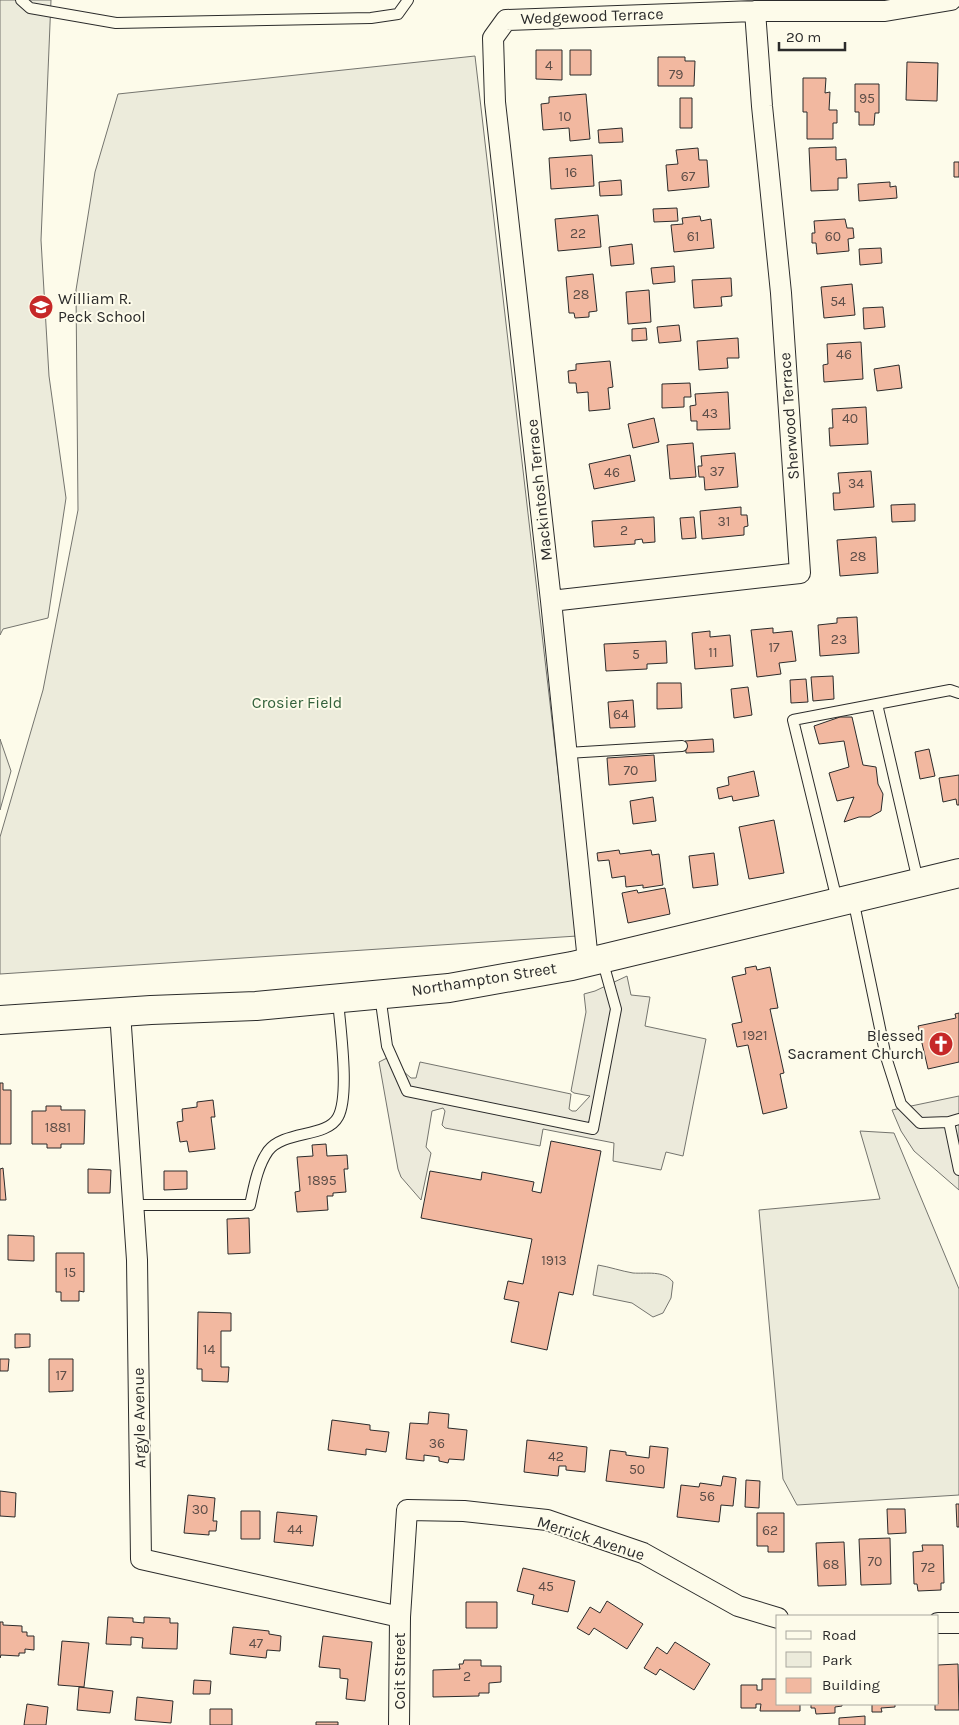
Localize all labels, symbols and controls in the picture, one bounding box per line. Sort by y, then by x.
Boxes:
street label: Wedgewood Terrace [520,4,664,28]
scale bar [779,20,845,52]
text: 20 m [786,28,821,46]
house number: 4 [545,57,553,74]
house number: 79 [669,66,683,83]
house number: 95 [859,90,875,107]
house number: 10 [559,108,571,125]
house number: 16 [565,164,577,181]
house number: 67 [681,168,696,185]
house number: 22 [570,225,586,242]
house number: 61 [687,228,699,245]
house number: 60 [825,228,841,245]
house number: 28 [573,286,589,303]
place label: William R. Peck School [58,289,146,326]
house number: 54 [830,293,846,310]
school or university icon: William R. Peck School [28,294,54,320]
house number: 46 [836,346,852,363]
street label: Sherwood Terrace [775,352,803,480]
house number: 43 [702,405,718,422]
house number: 40 [842,410,858,427]
street label: Mackintosh Terrace [522,418,556,562]
house number: 37 [710,463,725,480]
house number: 46 [604,464,620,481]
house number: 34 [848,475,864,492]
house number: 31 [718,513,730,530]
house number: 2 [620,522,628,539]
house number: 28 [850,548,866,565]
house number: 23 [831,631,847,648]
house number: 17 [768,639,780,656]
house number: 11 [708,644,718,661]
house number: 5 [632,646,640,663]
park label: Crosier Field [252,693,342,712]
house number: 64 [613,706,629,723]
house number: 70 [624,762,638,779]
street label: Northampton Street [410,958,558,1000]
place label: Blessed Sacrament Church [787,1026,924,1063]
house number: 1921 [742,1027,768,1044]
church icon: Blessed Sacrament Church [928,1031,954,1057]
house number: 1881 [45,1119,71,1136]
house number: 1895 [307,1172,337,1189]
house number: 1913 [541,1252,567,1269]
house number: 15 [64,1264,76,1281]
house number: 14 [203,1341,215,1358]
house number: 17 [55,1367,67,1384]
street label: Argyle Avenue [129,1368,149,1468]
house number: 36 [429,1435,445,1452]
house number: 42 [548,1448,564,1465]
house number: 50 [629,1461,645,1478]
house number: 56 [699,1488,715,1505]
house number: 30 [192,1501,208,1518]
street label: Merrick Avenue [535,1512,647,1564]
house number: 44 [287,1521,303,1538]
house number: 62 [762,1522,778,1539]
house number: 70 [868,1553,882,1570]
house number: 68 [823,1556,839,1573]
house number: 72 [921,1559,935,1576]
house number: 45 [538,1578,554,1595]
legend [776,1615,939,1705]
text: Road [822,1626,857,1644]
street label: Coit Street [390,1632,409,1710]
house number: 47 [249,1635,264,1652]
text: Park [822,1651,852,1669]
house number: 2 [463,1668,471,1685]
text: Building [822,1676,880,1694]

